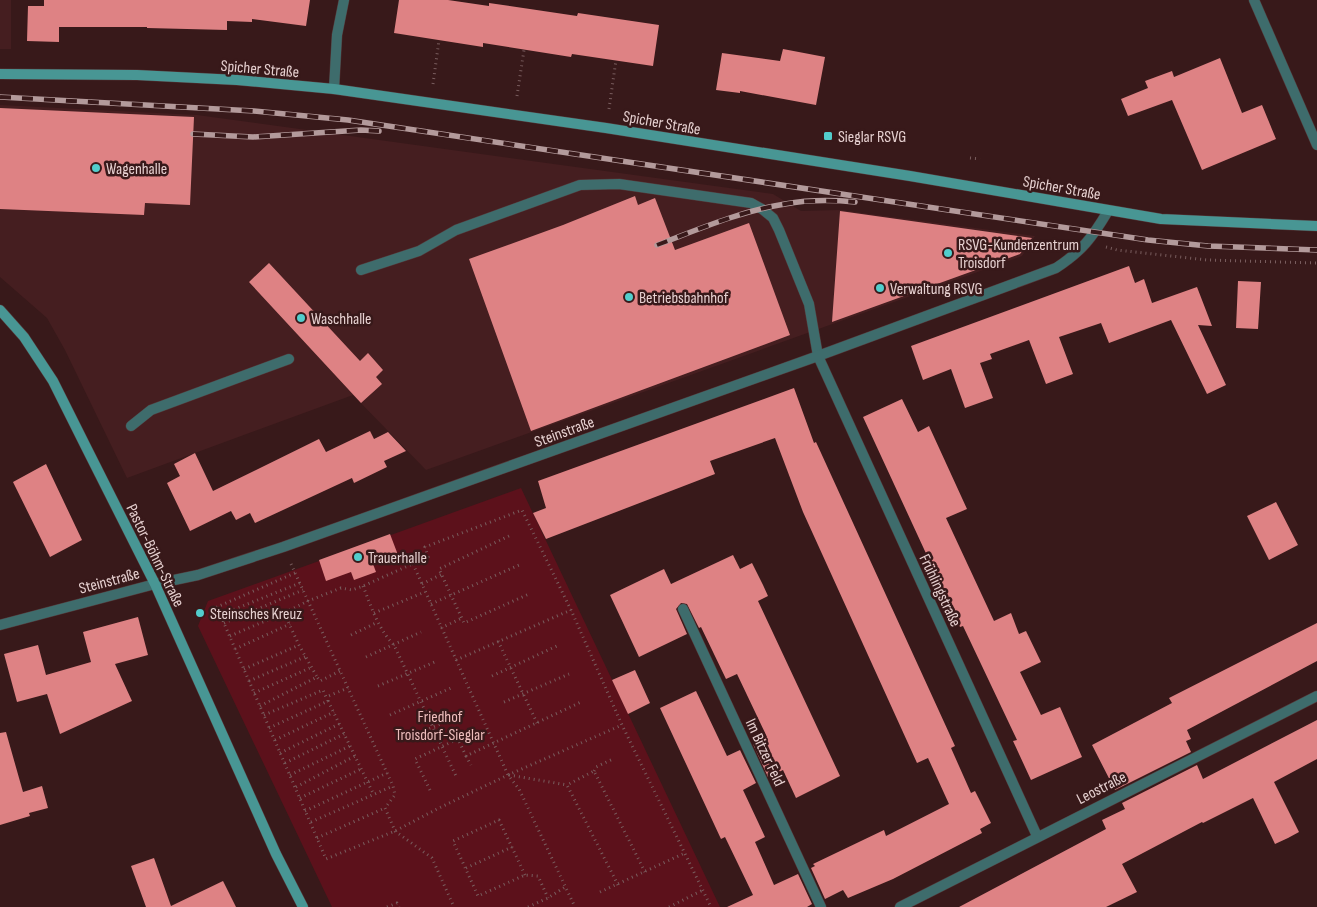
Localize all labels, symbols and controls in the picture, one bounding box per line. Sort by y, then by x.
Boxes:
street label: Spicher Straße [220,57,300,82]
street label: Spicher Straße [621,107,702,140]
place label: Sieglar RSVG [838,128,906,147]
marker: Sieglar RSVG [822,130,834,142]
place label: Wagenhalle [106,160,167,179]
marker: Wagenhalle [90,162,102,174]
street label: Spicher Straße [1021,172,1102,205]
place label: RSVG-Kundenzentrum Troisdorf [958,236,1079,273]
marker: RSVG-Kundenzentrum Troisdorf [942,247,954,259]
place label: Verwaltung RSVG [890,280,983,299]
marker: Verwaltung RSVG [874,282,886,294]
place label: Betriebsbahnhof [639,289,729,308]
marker: Betriebsbahnhof [623,291,635,303]
place label: Waschhalle [311,310,372,329]
marker: Waschhalle [295,312,307,324]
street label: Steinstraße [532,413,597,452]
street label: Pastor-Böhm-Straße [122,501,188,610]
place label: Trauerhalle [368,549,427,568]
marker: Trauerhalle [352,551,364,563]
street label: Frühlingstraße [915,551,965,630]
street label: Steinstraße [77,564,142,599]
place label: Steinsches Kreuz [210,605,302,624]
marker: Steinsches Kreuz [194,607,206,619]
park label: Friedhof Troisdorf-Sieglar [395,708,485,745]
street label: Im Bitzer Feld [741,716,788,789]
street label: Leostraße [1074,768,1130,809]

